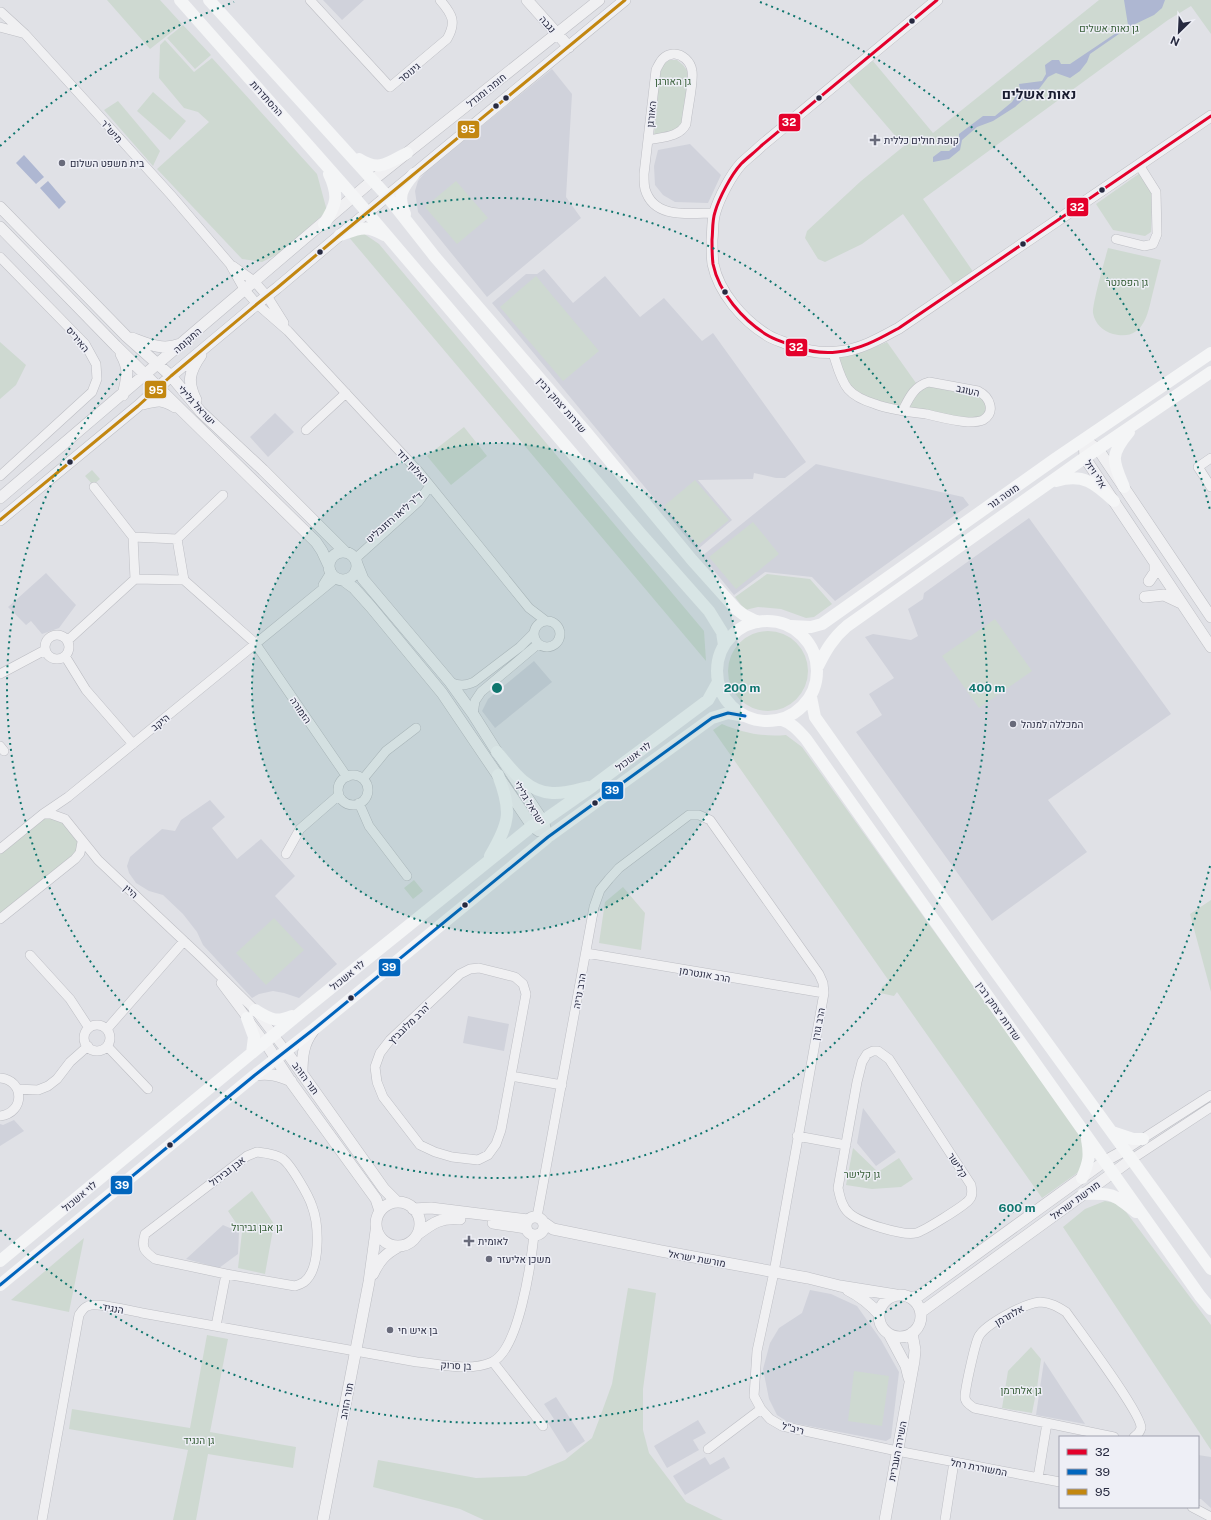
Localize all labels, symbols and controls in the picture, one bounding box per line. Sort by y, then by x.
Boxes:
north arrow [1159,12,1199,52]
street label: נגבה [537,13,559,35]
unlabelled marker [907,16,917,26]
park label: גן נאות אשלים [1079,22,1139,34]
text: N [1169,34,1181,48]
street label: גינוסר [396,59,422,84]
street label: חומה ומגדל [464,70,508,110]
park label: גן האורגן [655,75,691,87]
street label: ההסתדרות [248,78,286,118]
district label: נאות אשלים [1002,86,1076,102]
unlabelled marker [501,93,511,103]
unlabelled marker [814,93,824,103]
street label: האורגן [644,100,658,128]
unlabelled marker [491,101,501,111]
line badge: 32 [778,113,801,132]
text: 32 [782,116,796,128]
street label: מיש"ר [99,117,125,145]
line badge: 95 [457,120,480,139]
text: 95 [461,123,475,135]
marker: קופת חולים כללית [869,134,881,146]
place label: קופת חולים כללית [884,134,959,146]
place label: בית משפט השלום [70,157,145,169]
marker: בית משפט השלום [57,158,67,168]
unlabelled marker [1097,185,1107,195]
line badge: 32 [1066,197,1089,217]
text: 32 [1070,201,1084,213]
unlabelled marker [1018,239,1028,249]
unlabelled marker [315,247,325,257]
park label: גן הפסנטר [1106,276,1148,288]
unlabelled marker [720,287,730,297]
street label: האיריס [64,324,92,354]
street label: התקומה [170,324,204,356]
line badge: 32 [785,338,808,357]
text: 32 [789,341,803,353]
street label: שדרות יצחק רבין [535,375,589,435]
line badge: 95 [144,380,167,399]
street label: העוגב [955,381,981,399]
street label: ישראל גלילי [176,383,218,427]
text: 95 [149,384,163,396]
street label: האלוף דוד [394,446,432,486]
unlabelled marker [65,457,75,467]
street label: אלי ויזל [1082,457,1110,491]
street label: מוטה גור [985,481,1021,511]
street label: ד"ר ליאו רוזנבליט [363,489,425,545]
centre of rings [490,681,504,695]
text: 200 m [724,681,760,695]
text: 400 m [969,681,1006,695]
street label: הזמורה [288,694,314,726]
street label: היקב [148,711,172,733]
place label: המכללה למנהל [1021,718,1083,730]
marker: המכללה למנהל [1008,719,1018,729]
street label: לוי אשכול [613,739,653,773]
street label: ישראל גלילי [512,779,548,827]
line badge: 39 [601,781,624,800]
text: 39 [605,784,619,796]
unlabelled marker [590,798,600,808]
street label: היין [121,882,141,901]
unlabelled marker [460,900,470,910]
street label: לוי אשכול [327,957,367,993]
line badge: 39 [378,958,401,977]
text: 39 [382,961,396,973]
street label: הרב אונטרמן [678,964,732,984]
street label: הרב נריה [570,972,588,1010]
street label: שדרות יצחק רבין [974,979,1024,1043]
unlabelled marker [346,993,356,1003]
street label: הרב מלובביץ' [385,1000,433,1046]
street label: הרב גורן [809,1007,827,1041]
street label: תור הזהב [290,1059,322,1097]
unlabelled marker [165,1140,175,1150]
street label: קלישר [946,1150,970,1180]
street label: אבן גבירול [207,1154,247,1188]
park label: גן קלישר [844,1168,880,1180]
line badge: 39 [110,1175,133,1195]
street label: לוי אשכול [59,1178,99,1214]
street label: מורשת ישראל [1048,1178,1102,1222]
text: 39 [115,1179,129,1191]
text: 600 m [999,1201,1036,1215]
park label: גן אבן גבירול [231,1221,283,1233]
marker: לאומית [463,1235,475,1247]
place label: לאומית [478,1235,508,1247]
street label: מורשת ישראל [667,1247,727,1269]
place label: משכן אליעזר [497,1253,551,1265]
marker: משכן אליעזר [484,1254,494,1264]
street label: הנגיד [101,1300,125,1316]
street label: אלתרמן [992,1302,1026,1328]
place label: בן איש חי [398,1324,438,1336]
marker: בן איש חי [385,1325,395,1335]
street label: בן סרוק [440,1358,473,1372]
street label: תור הזהב [337,1382,355,1420]
park label: גן אלתרמן [1000,1384,1042,1396]
street label: ריב"ל [781,1419,806,1437]
street label: השירה העברית [885,1420,909,1482]
park label: גן הנגיד [184,1434,215,1446]
legend [1059,1436,1199,1508]
text: 32 [1095,1445,1110,1459]
street label: המשוררת רחל [950,1456,1009,1478]
text: 39 [1095,1465,1110,1479]
text: 95 [1095,1485,1110,1499]

